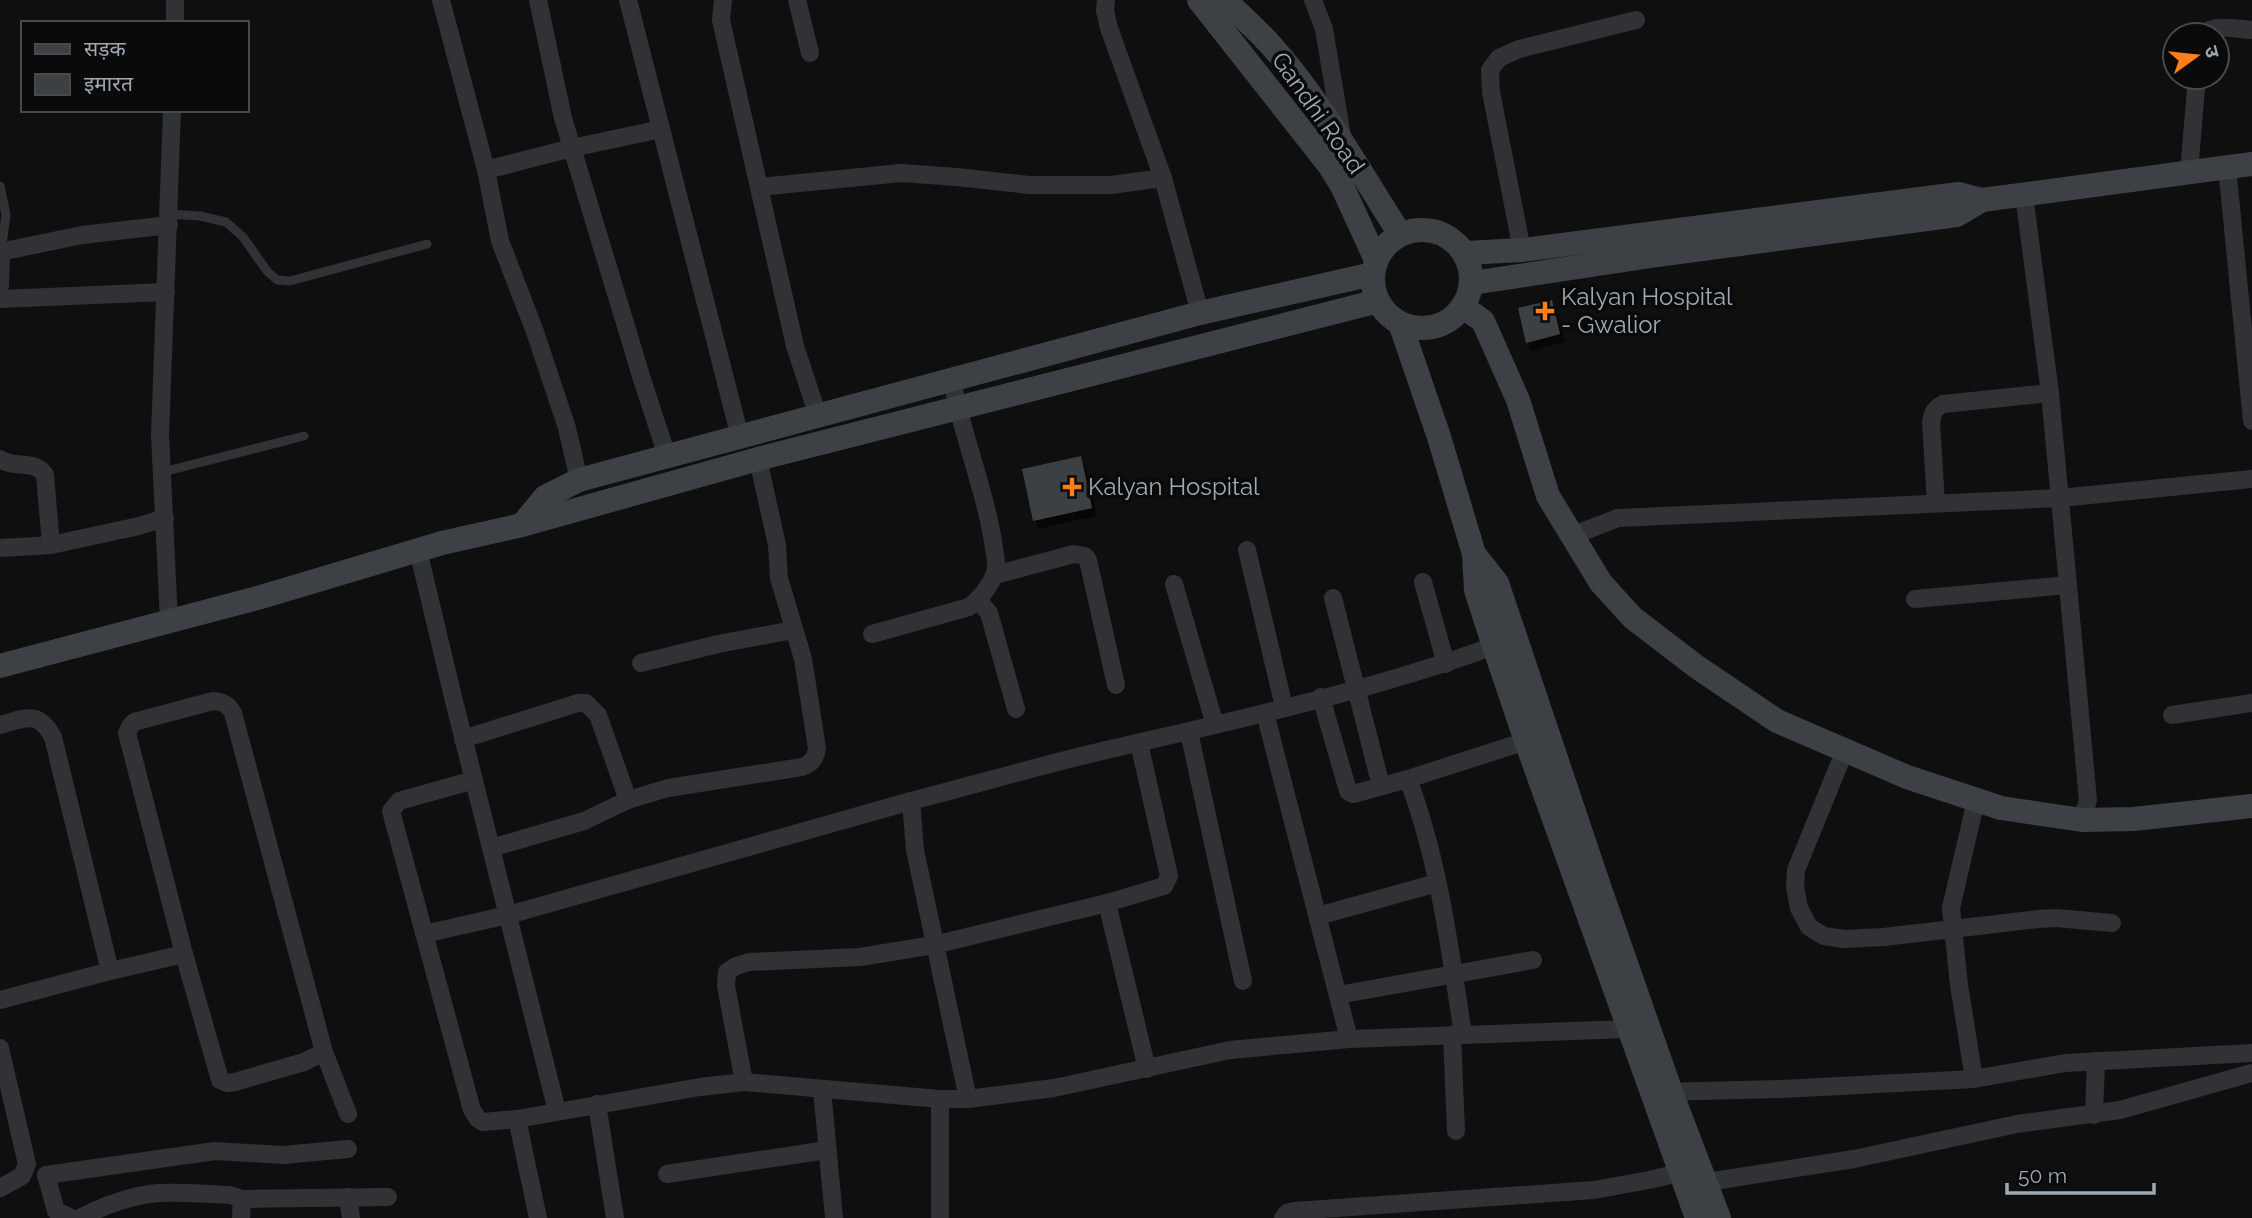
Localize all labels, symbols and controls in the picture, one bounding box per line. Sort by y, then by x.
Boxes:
legend [21,21,248,112]
north arrow [2161,21,2231,91]
text: सड़क [84,36,126,61]
text: उ [2200,43,2225,61]
street label: Gandhi Road [1266,46,1371,179]
text: इमारत [84,71,134,96]
place label: Kalyan Hospital - Gwalior [1561,282,1733,339]
marker: Kalyan Hospital - Gwalior [1535,301,1555,321]
place label: Kalyan Hospital [1088,472,1260,501]
marker: Kalyan Hospital [1062,477,1082,497]
scale bar [2007,1152,2154,1196]
text: 50 m [2018,1163,2067,1188]

